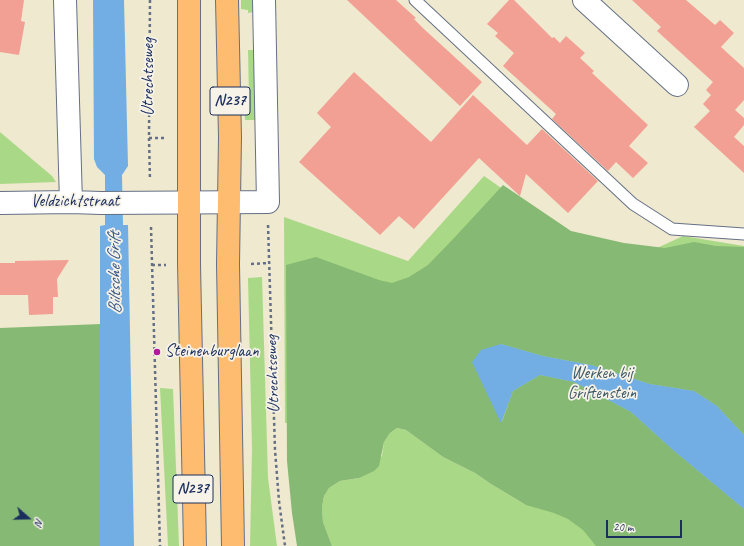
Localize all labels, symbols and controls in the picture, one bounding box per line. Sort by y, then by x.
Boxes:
street label: Utrechtseweg [139,38,159,116]
road number: N237 [210,87,250,115]
street label: Veldzichtstraat [31,192,119,212]
water label: Biltsche Grift [103,232,127,314]
street label: Utrechtseweg [261,335,285,413]
place label: Steinenburglaan [165,342,259,362]
marker: Steinenburglaan [152,347,162,357]
park label: Werken bij Griftenstein [568,364,636,404]
road number: N237 [173,475,213,503]
north arrow [8,498,48,538]
scale bar [608,512,684,538]
text: N [32,517,47,528]
text: 20 m [613,519,633,535]

